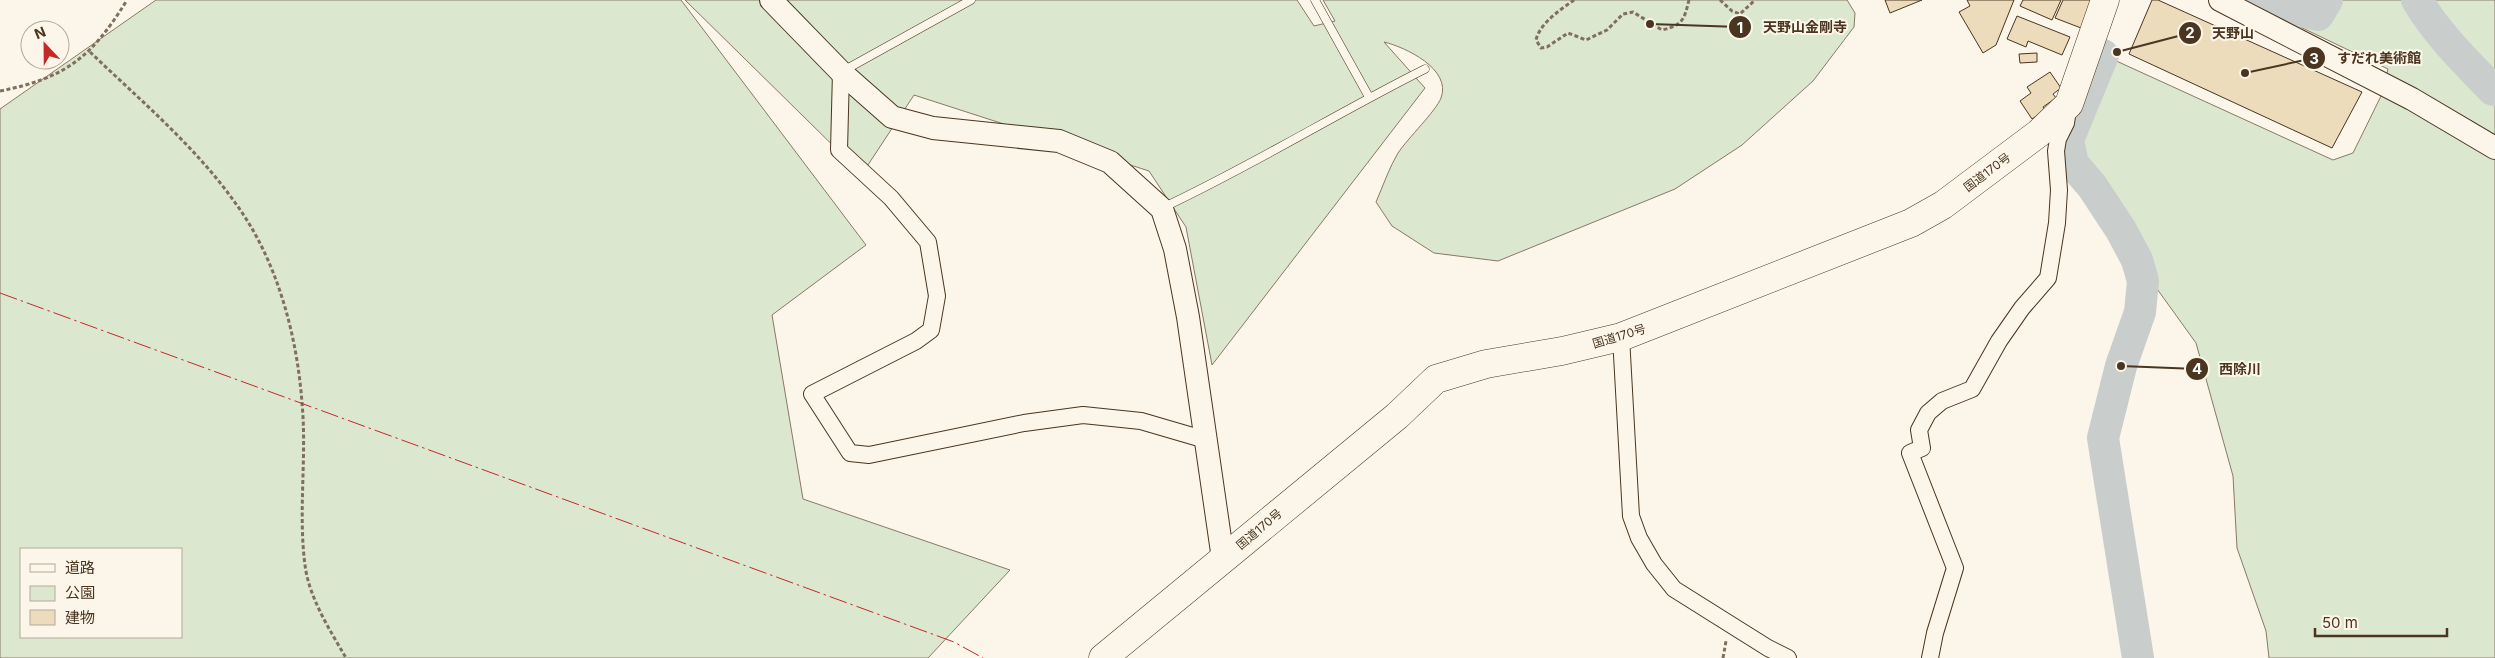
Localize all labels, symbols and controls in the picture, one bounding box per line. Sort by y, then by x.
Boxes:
callout: 天野山金剛寺 [1728,13,1857,42]
text: 1 [1737,18,1743,37]
text: 天野山金剛寺 [1763,18,1847,35]
callout: 天野山 [2177,18,2264,47]
north arrow [20,20,70,70]
text: N [32,23,48,42]
text: 2 [2185,23,2195,42]
text: 天野山 [2212,24,2254,41]
callout: すだれ美術館 [2302,44,2431,73]
text: 3 [2309,49,2319,68]
text: すだれ美術館 [2337,49,2421,66]
street label: 国道170号 [1960,149,2014,195]
street label: 国道170号 [1590,321,1648,351]
callout: 西除川 [2184,354,2271,383]
text: 4 [2192,359,2202,378]
text: 西除川 [2219,360,2261,377]
street label: 国道170号 [1233,506,1285,552]
legend [20,548,182,638]
text: 道路 [65,558,95,577]
text: 公園 [65,583,95,602]
scale bar [2315,606,2448,638]
text: 建物 [65,608,95,627]
text: 50 m [2322,613,2358,632]

